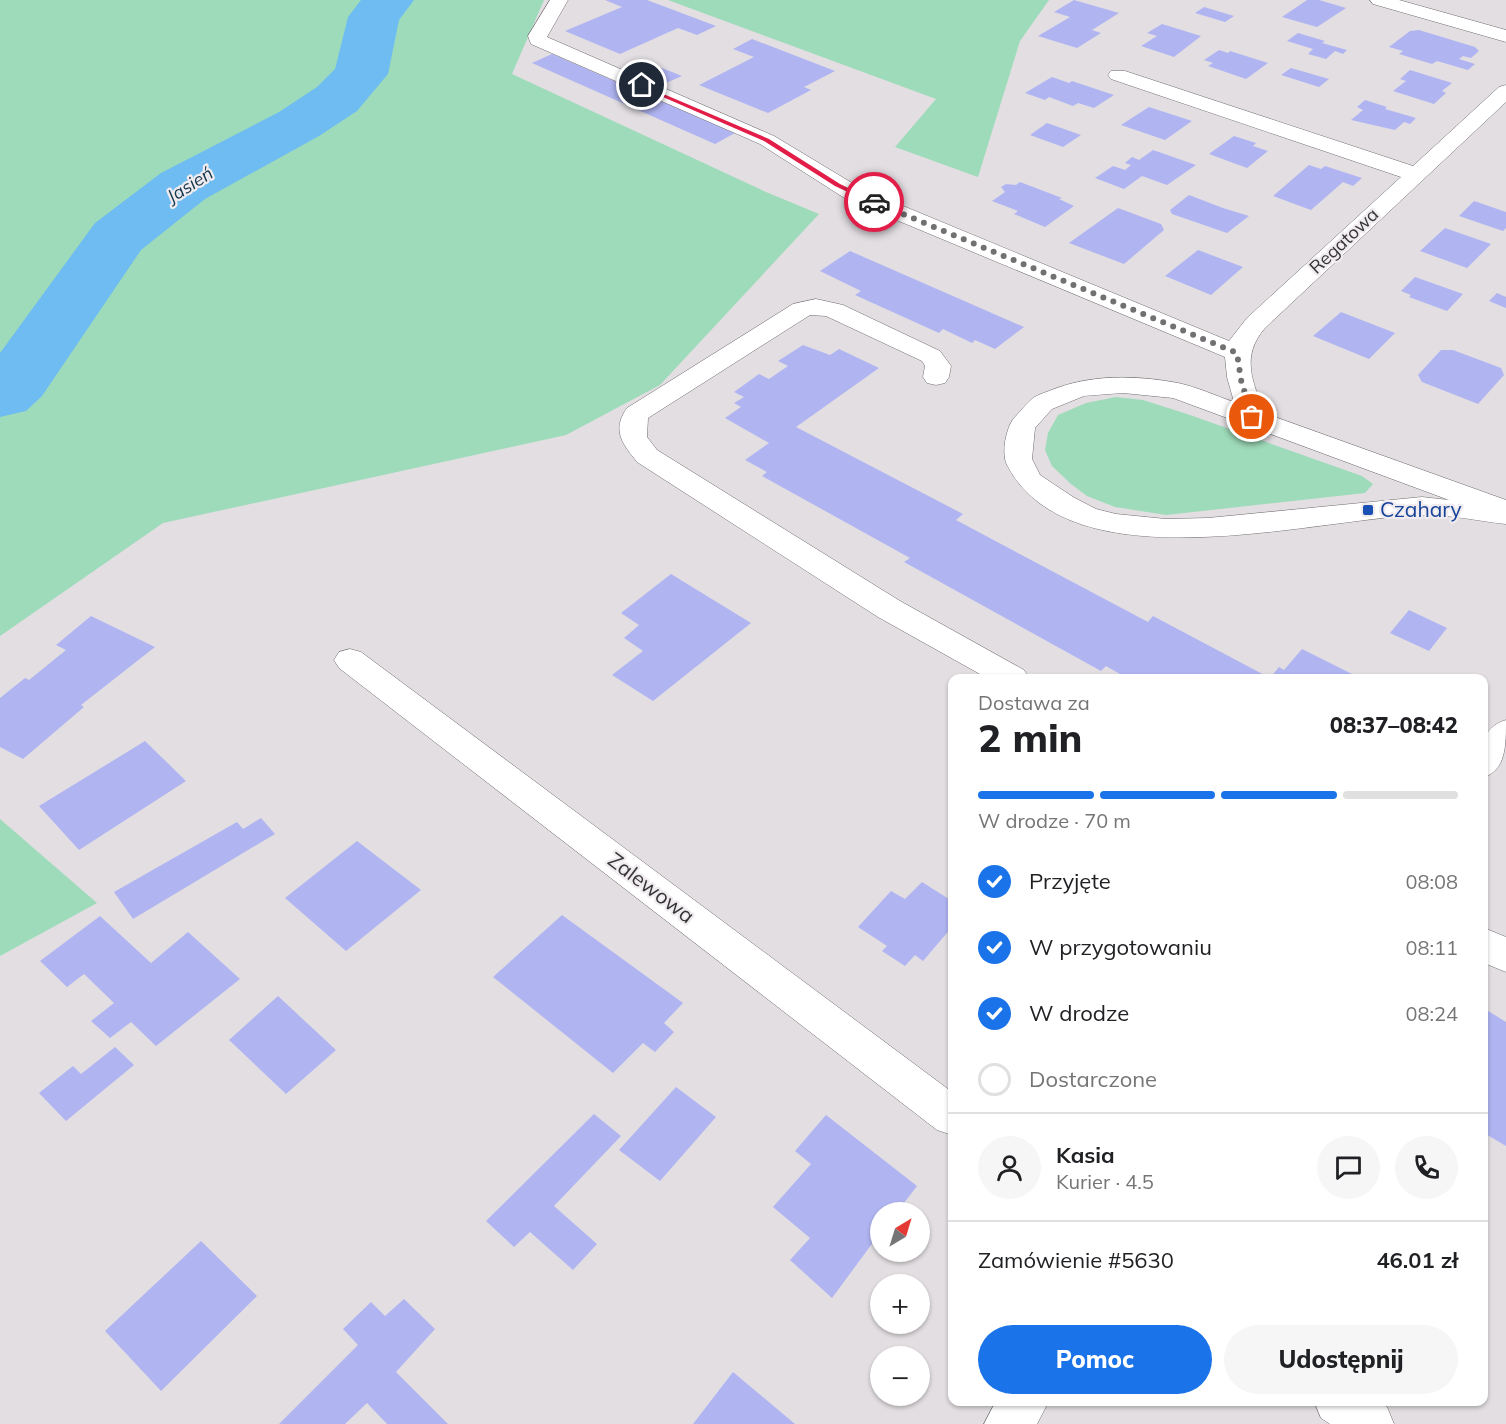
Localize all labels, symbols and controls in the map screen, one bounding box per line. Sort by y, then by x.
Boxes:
pin [616,59,667,110]
icon: home [625,68,658,101]
water label: Jasień [161,162,217,209]
courier [844,172,904,232]
icon: car [858,186,891,219]
street label: Regatowa [1304,203,1383,278]
pin [1226,391,1277,442]
icon: bag [1235,400,1268,433]
place label: Czahary [1380,496,1462,522]
marker: Czahary [1361,503,1375,517]
text: Dostawa za [978,690,1090,715]
text: 08:37–08:42 [1330,711,1458,739]
text: 2 min [978,713,1083,762]
text: W drodze · 70 m [978,808,1131,833]
street label: Zalewowa [603,846,700,928]
icon: check [978,865,1011,898]
text: Przyjęte [1029,867,1111,895]
text: 08:08 [1405,869,1458,894]
icon: check [978,931,1011,964]
text: W przygotowaniu [1029,933,1212,961]
text: 08:11 [1405,935,1458,960]
icon: check [978,997,1011,1030]
text: W drodze [1029,999,1129,1027]
text: 08:24 [1405,1001,1458,1026]
text: Dostarczone [1029,1065,1157,1093]
button: person [978,1136,1041,1199]
button: chat [1317,1136,1380,1199]
button: phone [1395,1136,1458,1199]
text: Kasia [1056,1141,1115,1169]
text: Kurier · 4.5 [1056,1169,1154,1194]
north arrow [870,1202,930,1262]
map controls [870,1202,930,1406]
text: Zamówienie #5630 [978,1246,1174,1274]
text: 46.01 zł [1376,1246,1458,1274]
button: + [870,1274,930,1334]
button: Pomoc [978,1325,1212,1394]
button: Udostępnij [1224,1325,1458,1394]
button: − [870,1346,930,1406]

